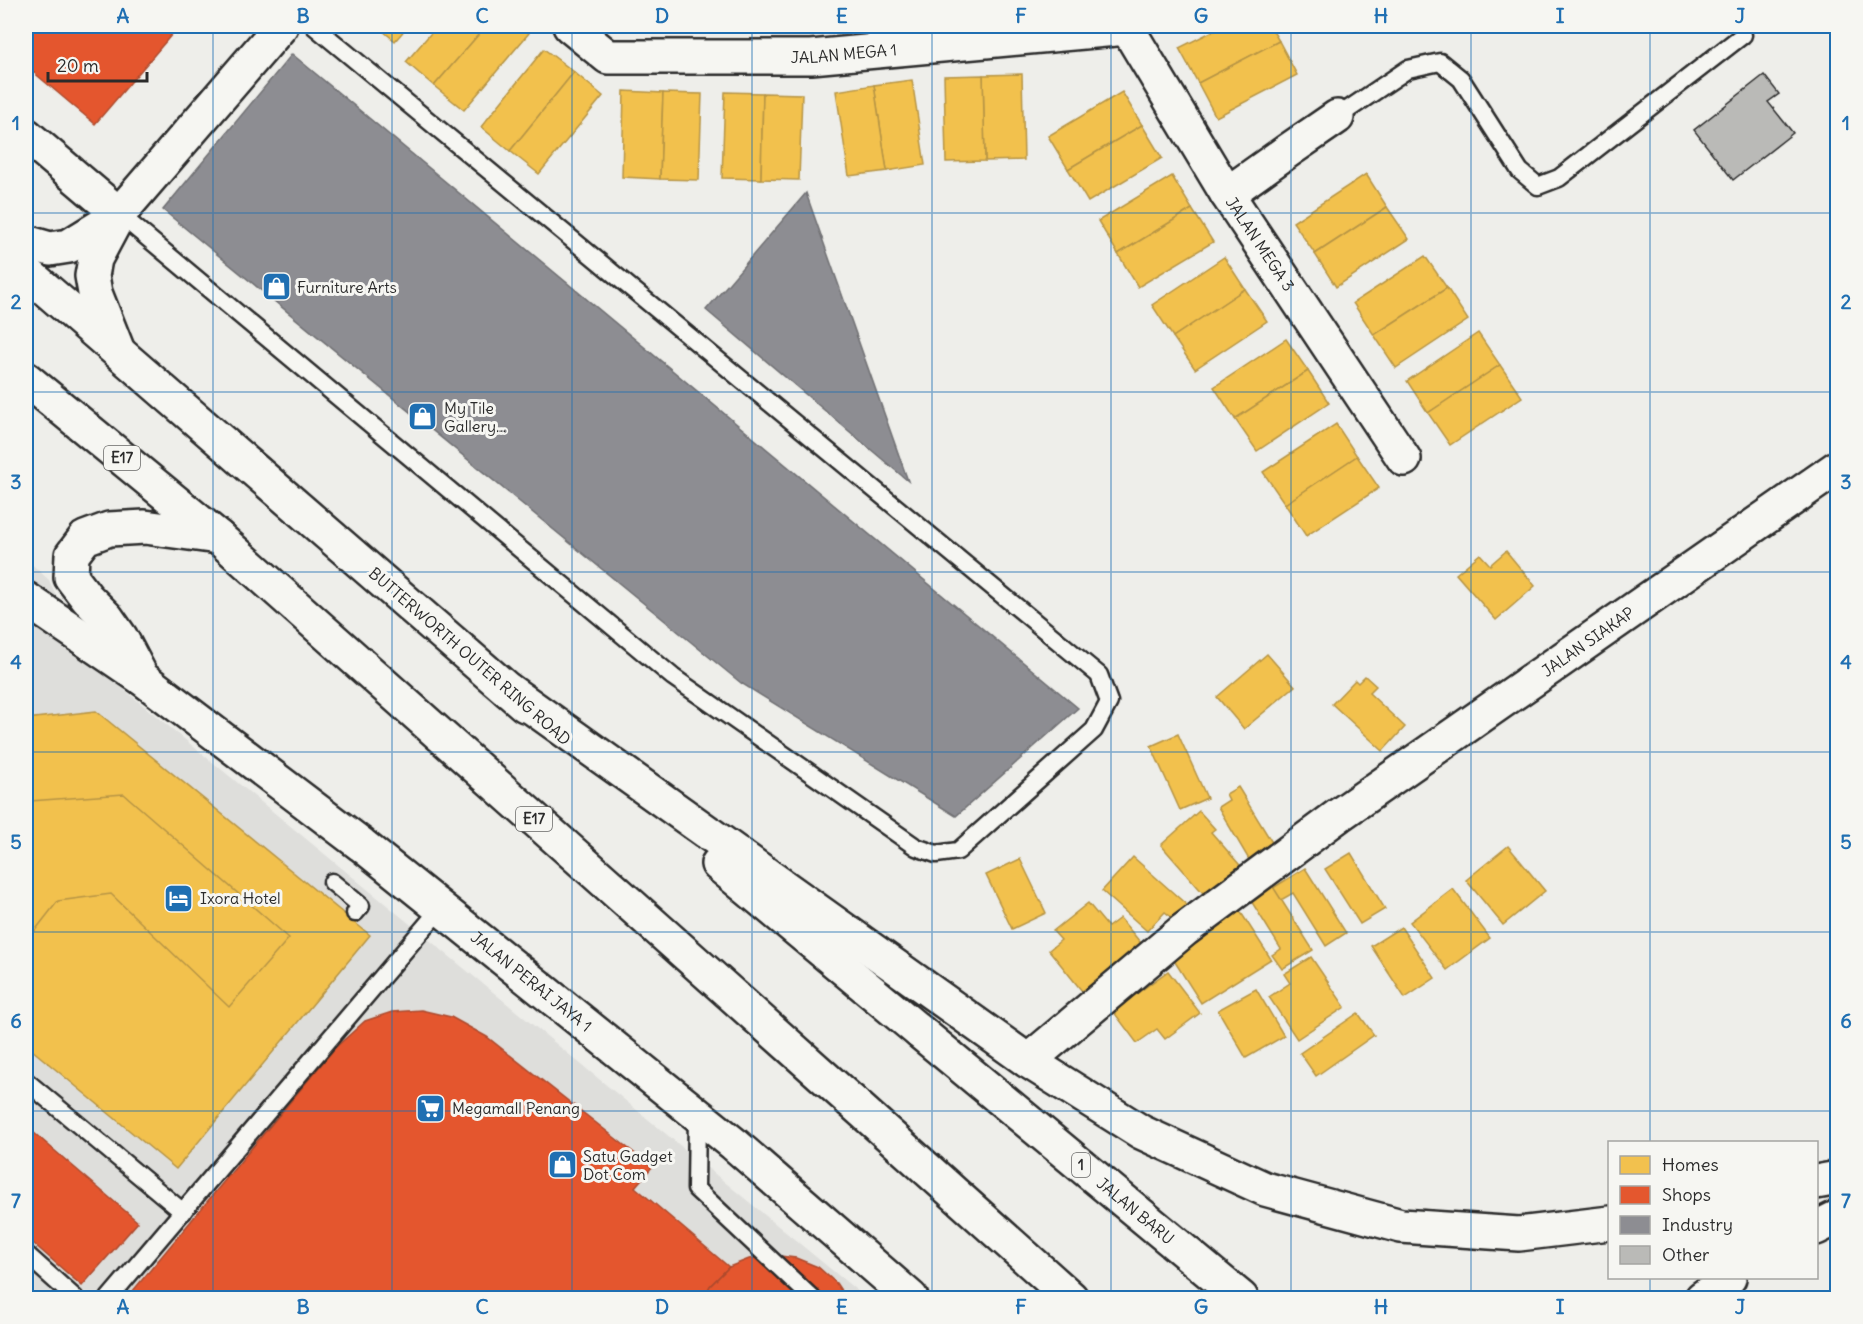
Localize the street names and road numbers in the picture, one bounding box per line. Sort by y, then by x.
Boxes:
street label: JALAN MEGA 1 [791,39,898,67]
street label: JALAN MEGA 3 [1222,193,1299,295]
road number: E17 [104,446,140,470]
street label: BUTTERWORTH OUTER RING ROAD [365,563,575,749]
street label: JALAN SIAKAP [1538,602,1638,681]
road number: E17 [516,807,552,831]
street label: JALAN PERAI JAYA 1 [467,927,596,1036]
road number: 1 [1072,1153,1090,1177]
street label: JALAN BARU [1093,1173,1178,1248]

